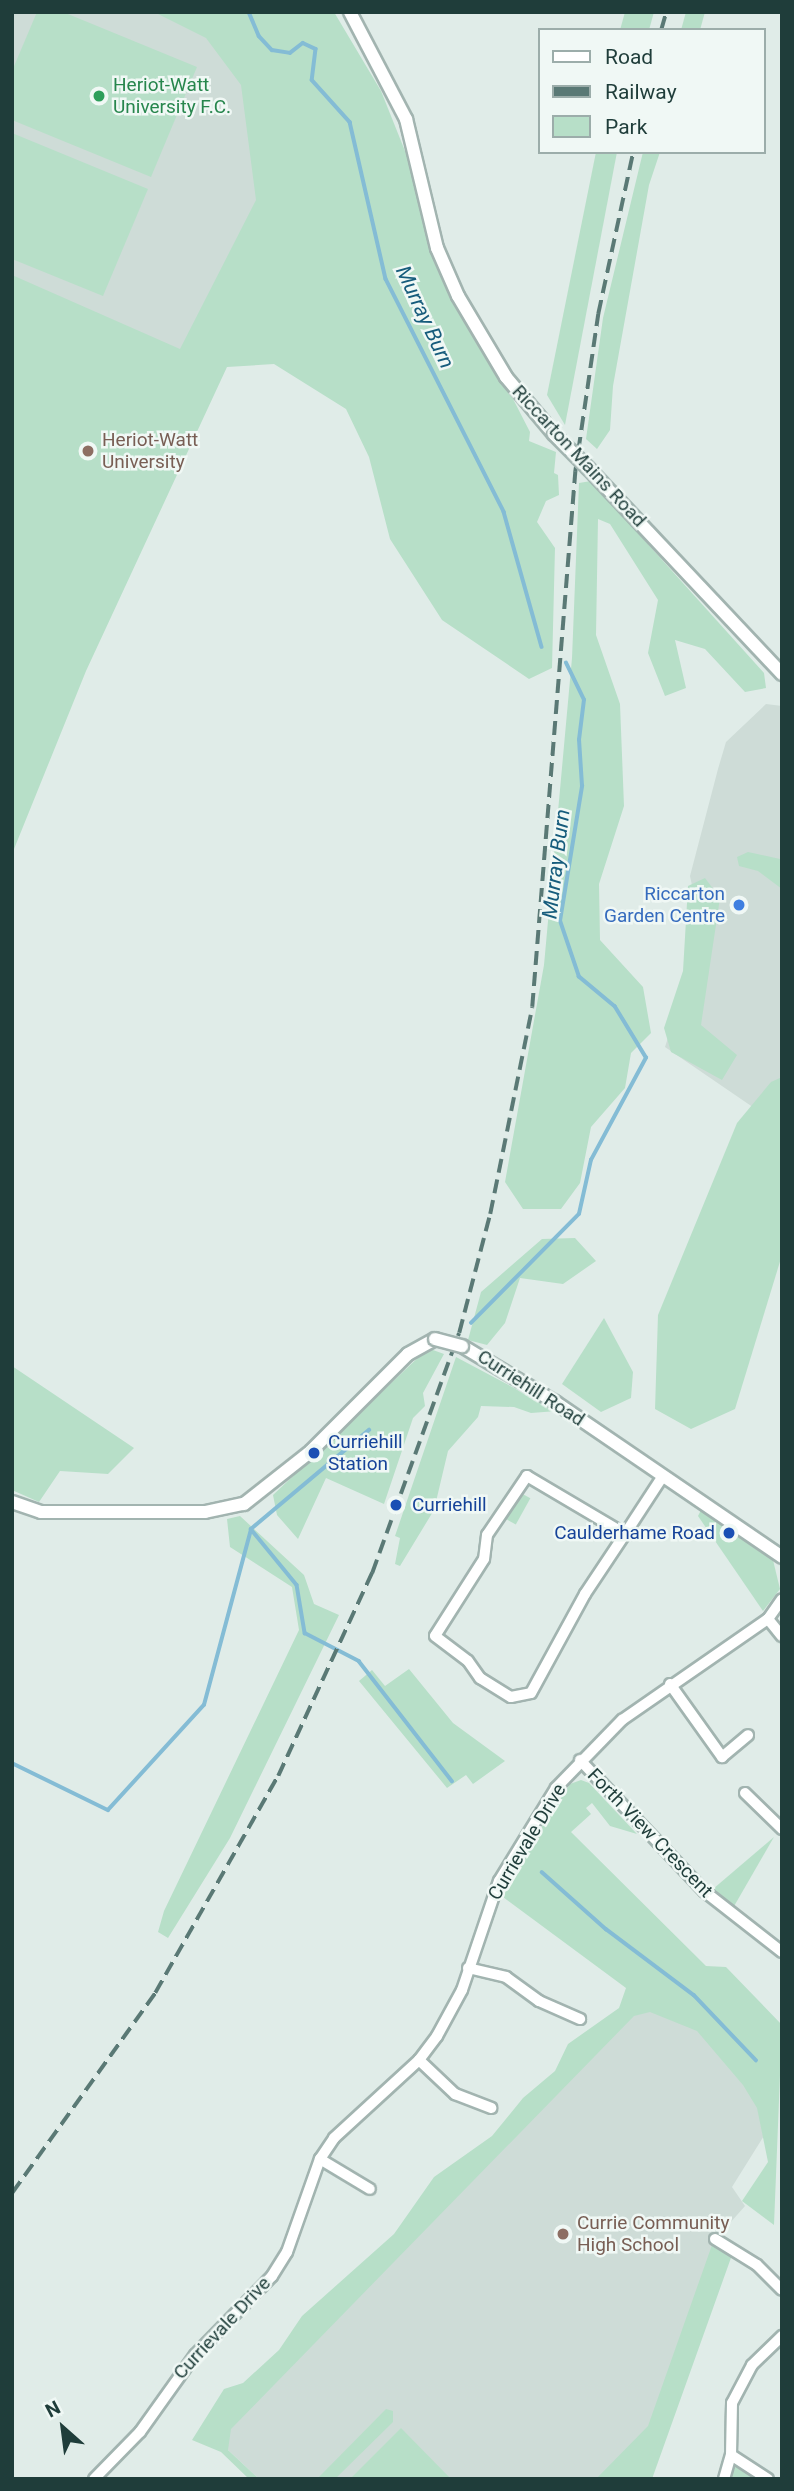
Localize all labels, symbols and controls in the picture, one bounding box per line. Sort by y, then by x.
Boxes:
legend [538,28,766,154]
text: Road [605,45,653,69]
place label: Heriot-Watt University F.C. [113,74,231,118]
text: Railway [605,80,677,104]
marker: Heriot-Watt University F.C. [91,88,107,104]
text: Park [605,115,647,139]
water label: Murray Burn [390,262,460,372]
street label: Riccarton Mains Road [507,380,651,532]
place label: Heriot-Watt University [102,429,198,473]
marker: Heriot-Watt University [80,443,96,459]
water label: Murray Burn [537,808,575,920]
place label: Riccarton Garden Centre [604,883,725,927]
marker: Riccarton Garden Centre [731,897,747,913]
street label: Curriehill Road [473,1345,589,1431]
place label: Curriehill Station [328,1431,403,1475]
marker: Curriehill Station [306,1445,322,1461]
place label: Curriehill [412,1494,487,1516]
marker: Curriehill [386,1495,406,1515]
place label: Caulderhame Road [554,1522,715,1544]
marker: Caulderhame Road [721,1525,737,1541]
street label: Forth View Crescent [583,1764,717,1902]
street label: Currievale Drive [483,1780,571,1904]
place label: Currie Community High School [577,2212,729,2256]
marker: Currie Community High School [555,2226,571,2242]
street label: Currievale Drive [169,2272,275,2384]
north arrow [28,2393,98,2463]
text: N [42,2396,64,2422]

